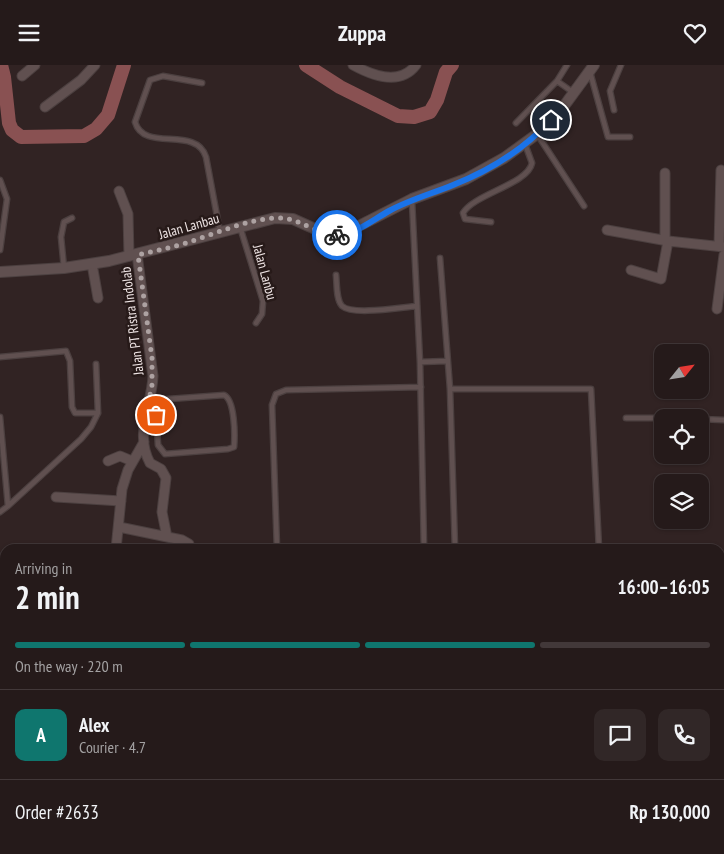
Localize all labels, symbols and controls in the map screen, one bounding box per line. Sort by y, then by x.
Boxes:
icon: menu [15,19,43,47]
text: Zuppa [338,19,386,47]
icon: heart [681,19,709,47]
pin [530,99,572,141]
icon: home [537,106,565,134]
street label: Jalan Lanbau [156,209,221,243]
courier [312,210,362,260]
icon: bike [323,221,351,249]
street label: Jalan Lanbu [249,241,281,302]
street label: Jalan PT Ristra Indolab [116,266,148,377]
north arrow [654,344,709,399]
map controls [654,344,709,529]
pin [135,394,177,436]
icon: bag [142,401,170,429]
button: locate [654,409,709,464]
button: layers [654,474,709,529]
text: Arriving in [15,558,72,578]
text: 16:00–16:05 [617,575,710,599]
text: 2 min [15,576,80,618]
text: On the way · 220 m [15,656,123,676]
button: chat [594,709,646,761]
button: phone [658,709,710,761]
text: Alex [79,713,109,737]
text: A [36,723,46,747]
text: Courier · 4.7 [79,737,146,757]
text: Order #2633 [15,800,99,824]
text: Rp 130,000 [629,800,710,824]

